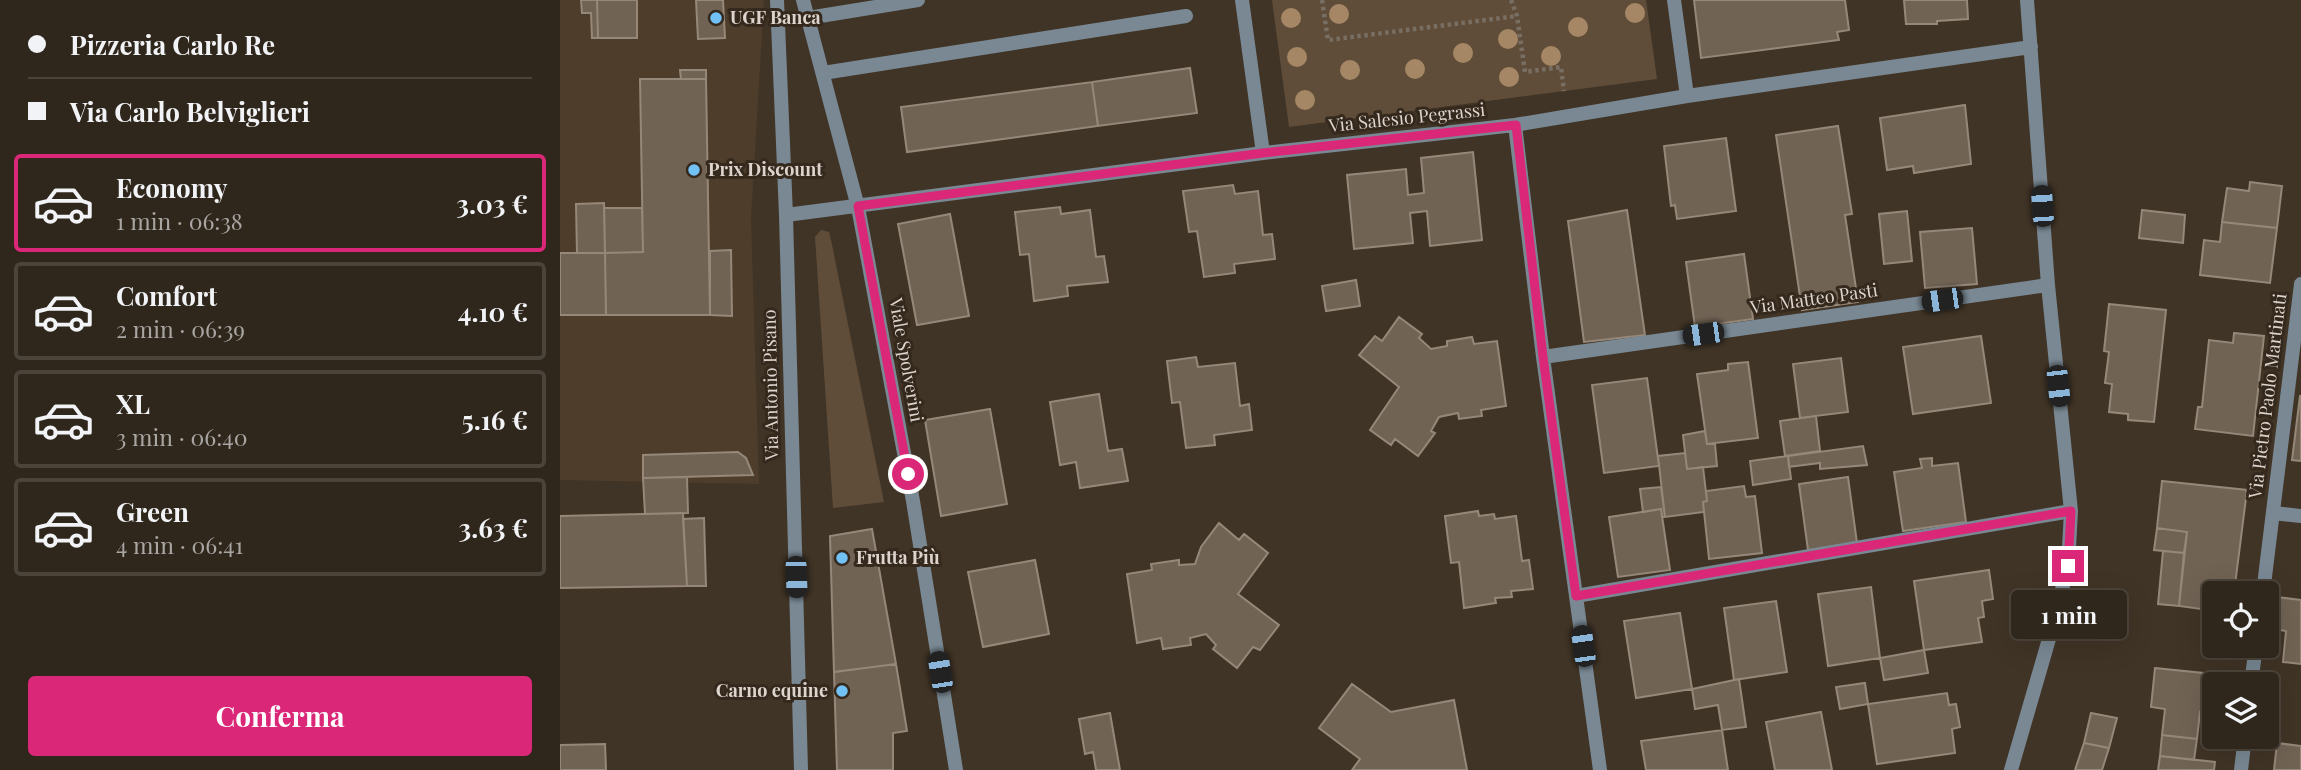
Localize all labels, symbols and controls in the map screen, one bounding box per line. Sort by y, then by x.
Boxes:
place label: UGF Banca [730,5,821,29]
marker: UGF Banca [708,10,724,26]
text: Pizzeria Carlo Re [70,27,275,62]
text: Via Carlo Belviglieri [70,94,310,129]
street label: Via Salesio Pegrassi [1327,97,1486,137]
place label: Prix Discount [708,157,823,181]
marker: Prix Discount [686,162,702,178]
text: Economy [116,170,227,205]
icon: car [32,172,95,235]
car [2031,184,2054,228]
text: 3.03 € [456,186,528,221]
text: 1 min · 06:38 [116,205,243,236]
street label: Via Matteo Pasti [1748,277,1879,319]
text: Comfort [116,278,217,313]
icon: car [32,280,95,343]
car [1920,287,1965,313]
street label: Via Pietro Paolo Martinati [2242,292,2292,501]
text: 4.10 € [458,294,528,329]
street label: Viale Spolverini [884,295,930,424]
street label: Via Antonio Pisano [757,309,783,462]
text: 2 min · 06:39 [116,313,245,344]
car [1681,321,1726,347]
car [2046,364,2071,408]
text: XL [116,386,150,421]
icon: car [32,388,95,451]
text: 5.16 € [462,402,528,437]
text: 3 min · 06:40 [116,421,248,452]
route start [892,458,924,490]
text: Green [116,494,189,529]
icon: car [32,496,95,559]
text: 3.63 € [459,510,528,545]
text: 4 min · 06:41 [116,529,243,560]
place label: Frutta Più [856,545,940,569]
marker: Frutta Più [834,550,850,566]
route end [2052,550,2084,582]
car [785,556,808,598]
map controls [2202,581,2279,749]
button: locate [2202,581,2279,658]
callout: 1 min [2010,590,2126,640]
text: 1 min [2041,599,2097,630]
car [1570,624,1597,668]
car [927,650,954,694]
button: layers [2202,672,2279,749]
button: Conferma [28,676,532,756]
place label: Carno equine [716,678,828,702]
marker: Carno equine [834,683,850,699]

